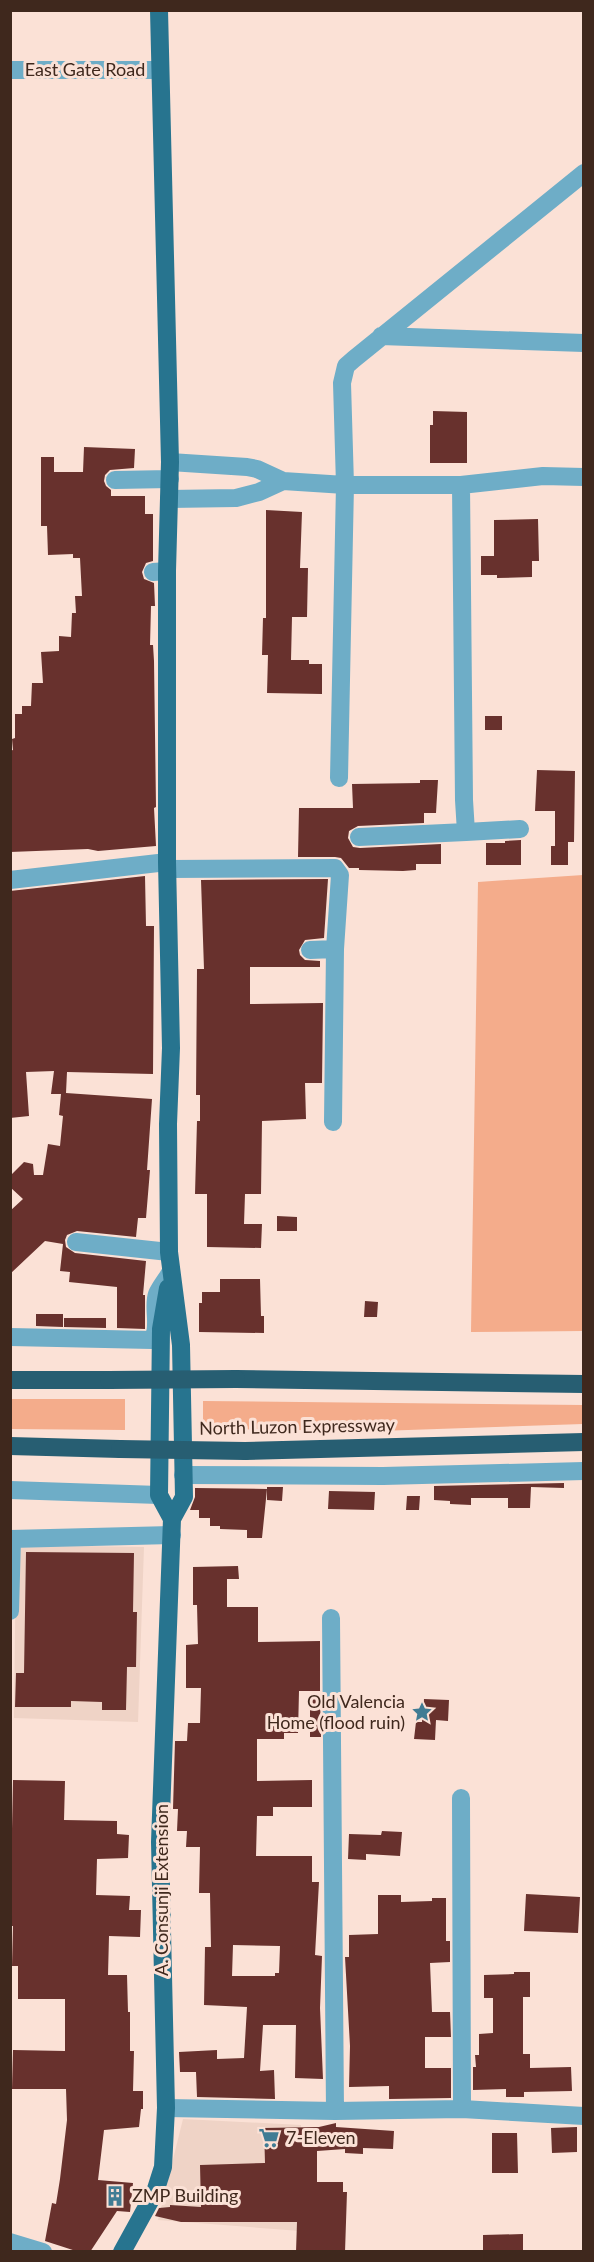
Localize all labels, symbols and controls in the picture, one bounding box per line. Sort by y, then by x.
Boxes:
street label: East Gate Road [25,58,145,80]
street label: North Luzon Expressway [199,1413,396,1439]
place label: Old Valencia Home (flood ruin) [267,1690,405,1733]
place icon: Old Valencia Home (flood ruin) [410,1700,434,1724]
street label: A. Consunji Extension [150,1804,172,1976]
supermarket icon: 7-Eleven [257,2126,281,2150]
place label: 7-Eleven [286,2126,356,2148]
building icon: ZMP Building [103,2184,127,2208]
place label: ZMP Building [132,2184,238,2206]

